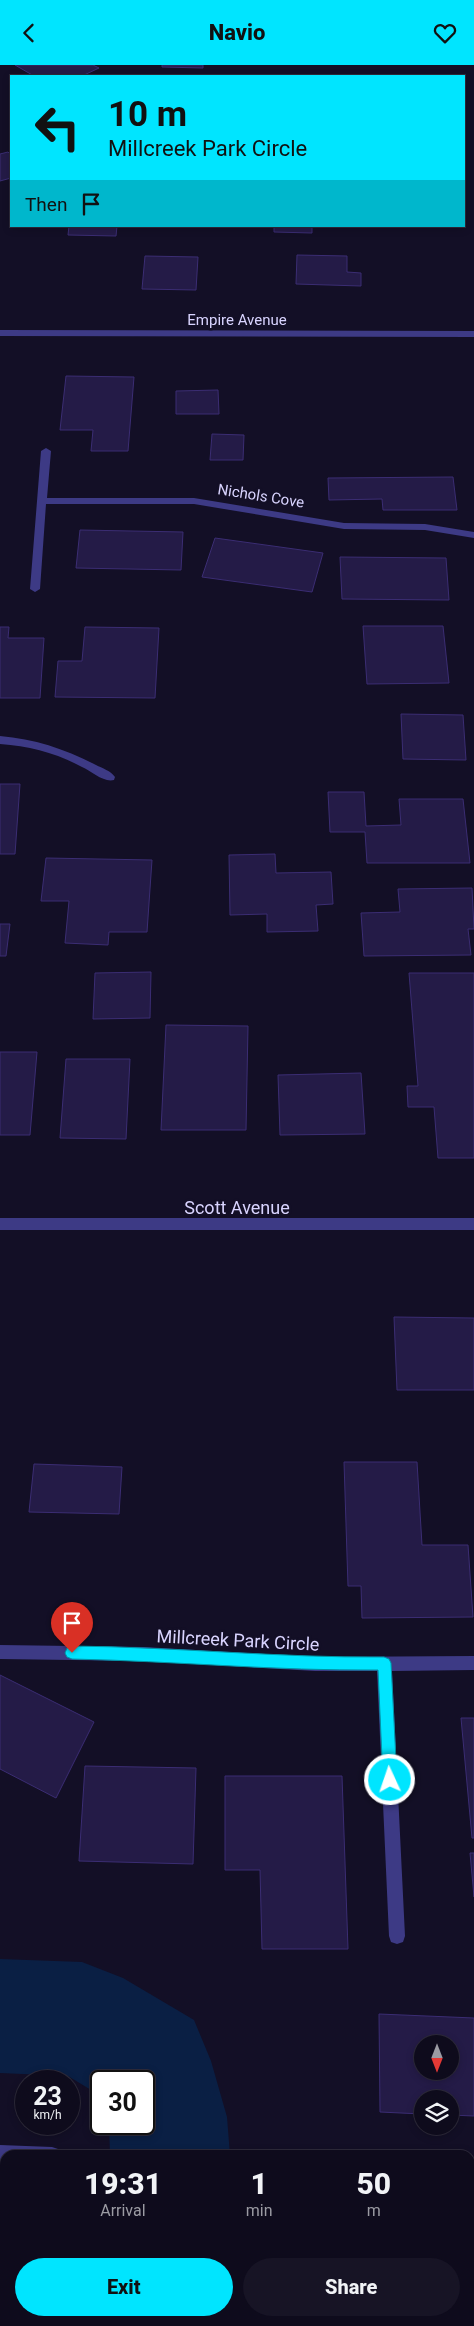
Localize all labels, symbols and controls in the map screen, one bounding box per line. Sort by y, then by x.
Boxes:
icon: back [15,19,43,47]
icon: heart [431,19,459,47]
text: Navio [209,20,265,45]
text: 10 m [108,94,187,135]
icon: left [25,95,90,160]
text: Millcreek Park Circle [108,136,307,161]
icon: arrive [77,190,105,218]
text: Then [25,193,67,216]
street label: Empire Avenue [187,311,287,329]
street label: Nichols Cove [216,480,306,512]
street label: Scott Avenue [184,1197,290,1218]
pin [51,1602,93,1653]
icon: arrive [58,1609,86,1637]
street label: Millcreek Park Circle [156,1625,320,1655]
position arrow [363,1753,415,1805]
north arrow [414,2035,459,2080]
map controls [414,2035,459,2135]
speed limit sign: 30 [90,2070,155,2135]
text: 23 [33,2082,62,2111]
button: layers [414,2090,459,2135]
text: km/h [33,2108,62,2122]
text: 19:31 [84,2166,162,2201]
text: 1 [251,2166,268,2201]
text: 50 [356,2166,391,2201]
text: Arrival [100,2201,146,2220]
text: min [246,2201,273,2220]
text: m [367,2201,381,2220]
button: Exit [15,2258,233,2316]
button: Share [243,2258,460,2316]

